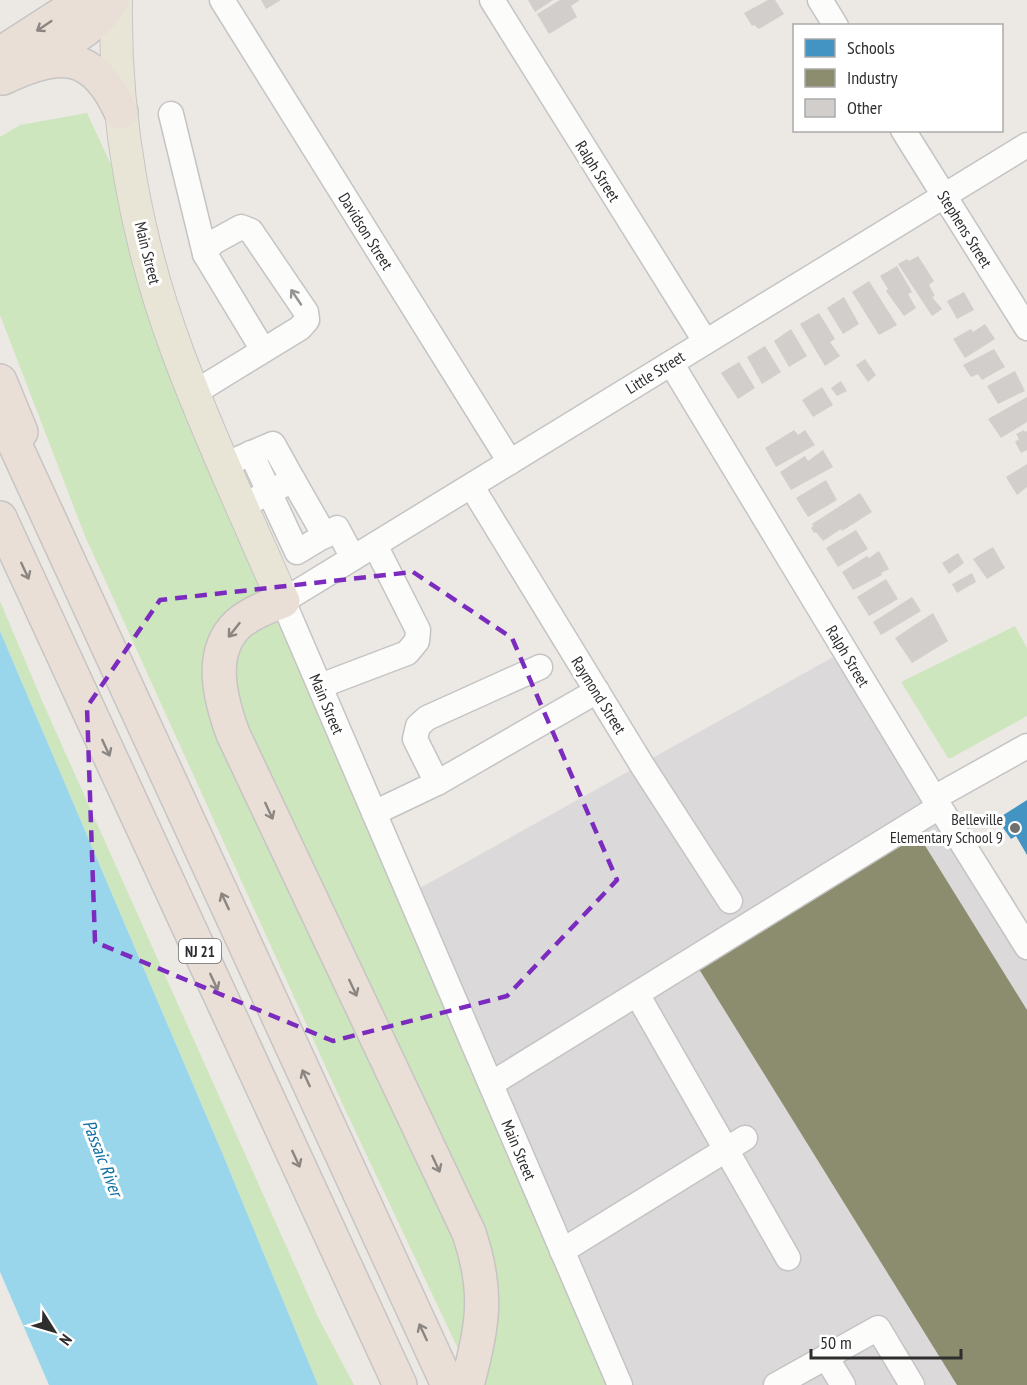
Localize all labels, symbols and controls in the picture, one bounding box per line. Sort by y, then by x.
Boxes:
one-way arrow [36,21,53,33]
legend [793,24,1003,132]
text: Schools [847,36,895,59]
text: Industry [847,66,898,89]
text: Other [847,96,882,119]
street label: Ralph Street [571,137,625,206]
street label: Stephens Street [933,187,997,272]
street label: Davidson Street [334,189,398,274]
street label: Main Street [131,220,166,287]
one-way arrow [290,290,302,306]
street label: Little Street [622,346,689,398]
one-way arrow [19,561,31,579]
one-way arrow [228,622,241,638]
street label: Ralph Street [822,622,874,691]
street label: Raymond Street [567,652,631,738]
street label: Main Street [305,671,349,738]
one-way arrow [101,738,113,756]
one-way arrow [264,802,276,820]
place label: Belleville Elementary School 9 [890,809,1003,847]
marker: Belleville Elementary School 9 [1008,821,1022,835]
one-way arrow [219,893,230,911]
road number: NJ 21 [179,939,221,963]
one-way arrow [209,973,221,991]
one-way arrow [347,978,359,996]
one-way arrow [300,1070,312,1088]
water label: Passaic River [78,1117,129,1202]
street label: Main Street [497,1117,541,1184]
one-way arrow [291,1150,302,1168]
one-way arrow [431,1154,443,1172]
north arrow [24,1301,84,1361]
scale bar [811,1322,961,1360]
one-way arrow [417,1323,429,1341]
text: N [55,1331,77,1349]
text: 50 m [820,1331,852,1354]

